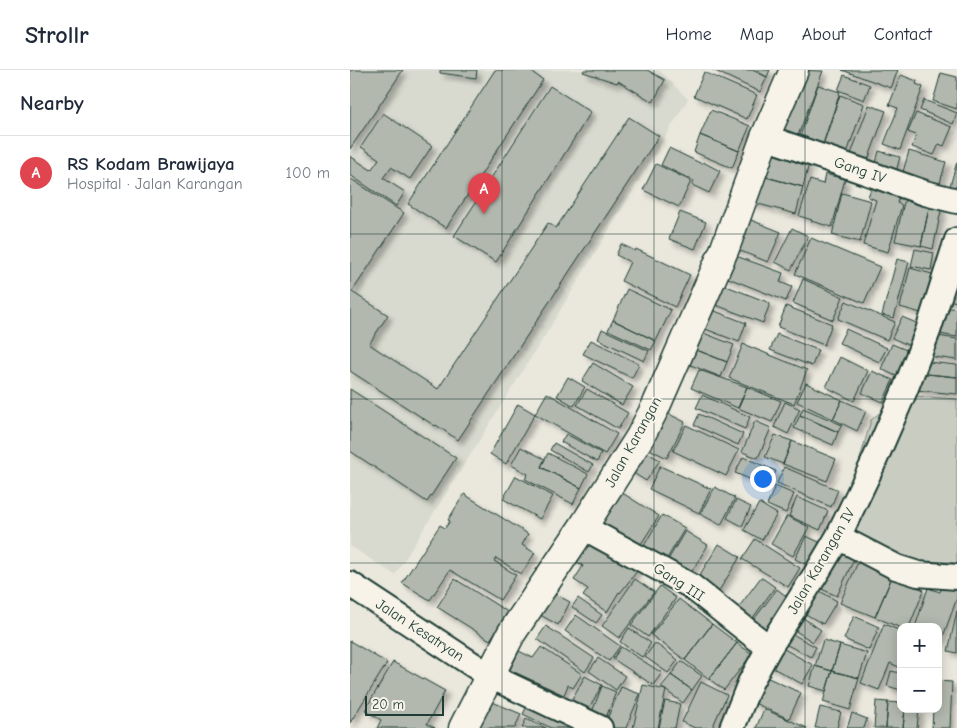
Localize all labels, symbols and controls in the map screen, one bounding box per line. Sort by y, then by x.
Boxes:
text: Strollr [25,21,89,49]
text: Home [665,24,712,45]
text: Map [740,24,774,45]
text: About [802,24,846,45]
text: Contact [874,24,932,45]
text: Nearby [20,91,84,115]
text: RS Kodam Brawijaya [67,153,235,175]
street label: Gang IV [832,153,888,187]
text: A [32,164,40,182]
text: 100 m [286,164,330,182]
pin: A [468,173,500,214]
text: Hospital · Jalan Karangan [67,175,243,193]
street label: Jalan Karangan [601,394,665,490]
your location [750,466,776,492]
street label: Jalan Karangan IV [783,505,859,617]
street label: Gang III [650,559,708,605]
street label: Jalan Kesatryan [373,595,467,665]
map controls [897,623,942,713]
button: + [897,623,942,668]
button: − [897,668,942,713]
scale bar [365,693,444,716]
text: 20 m [372,696,404,713]

